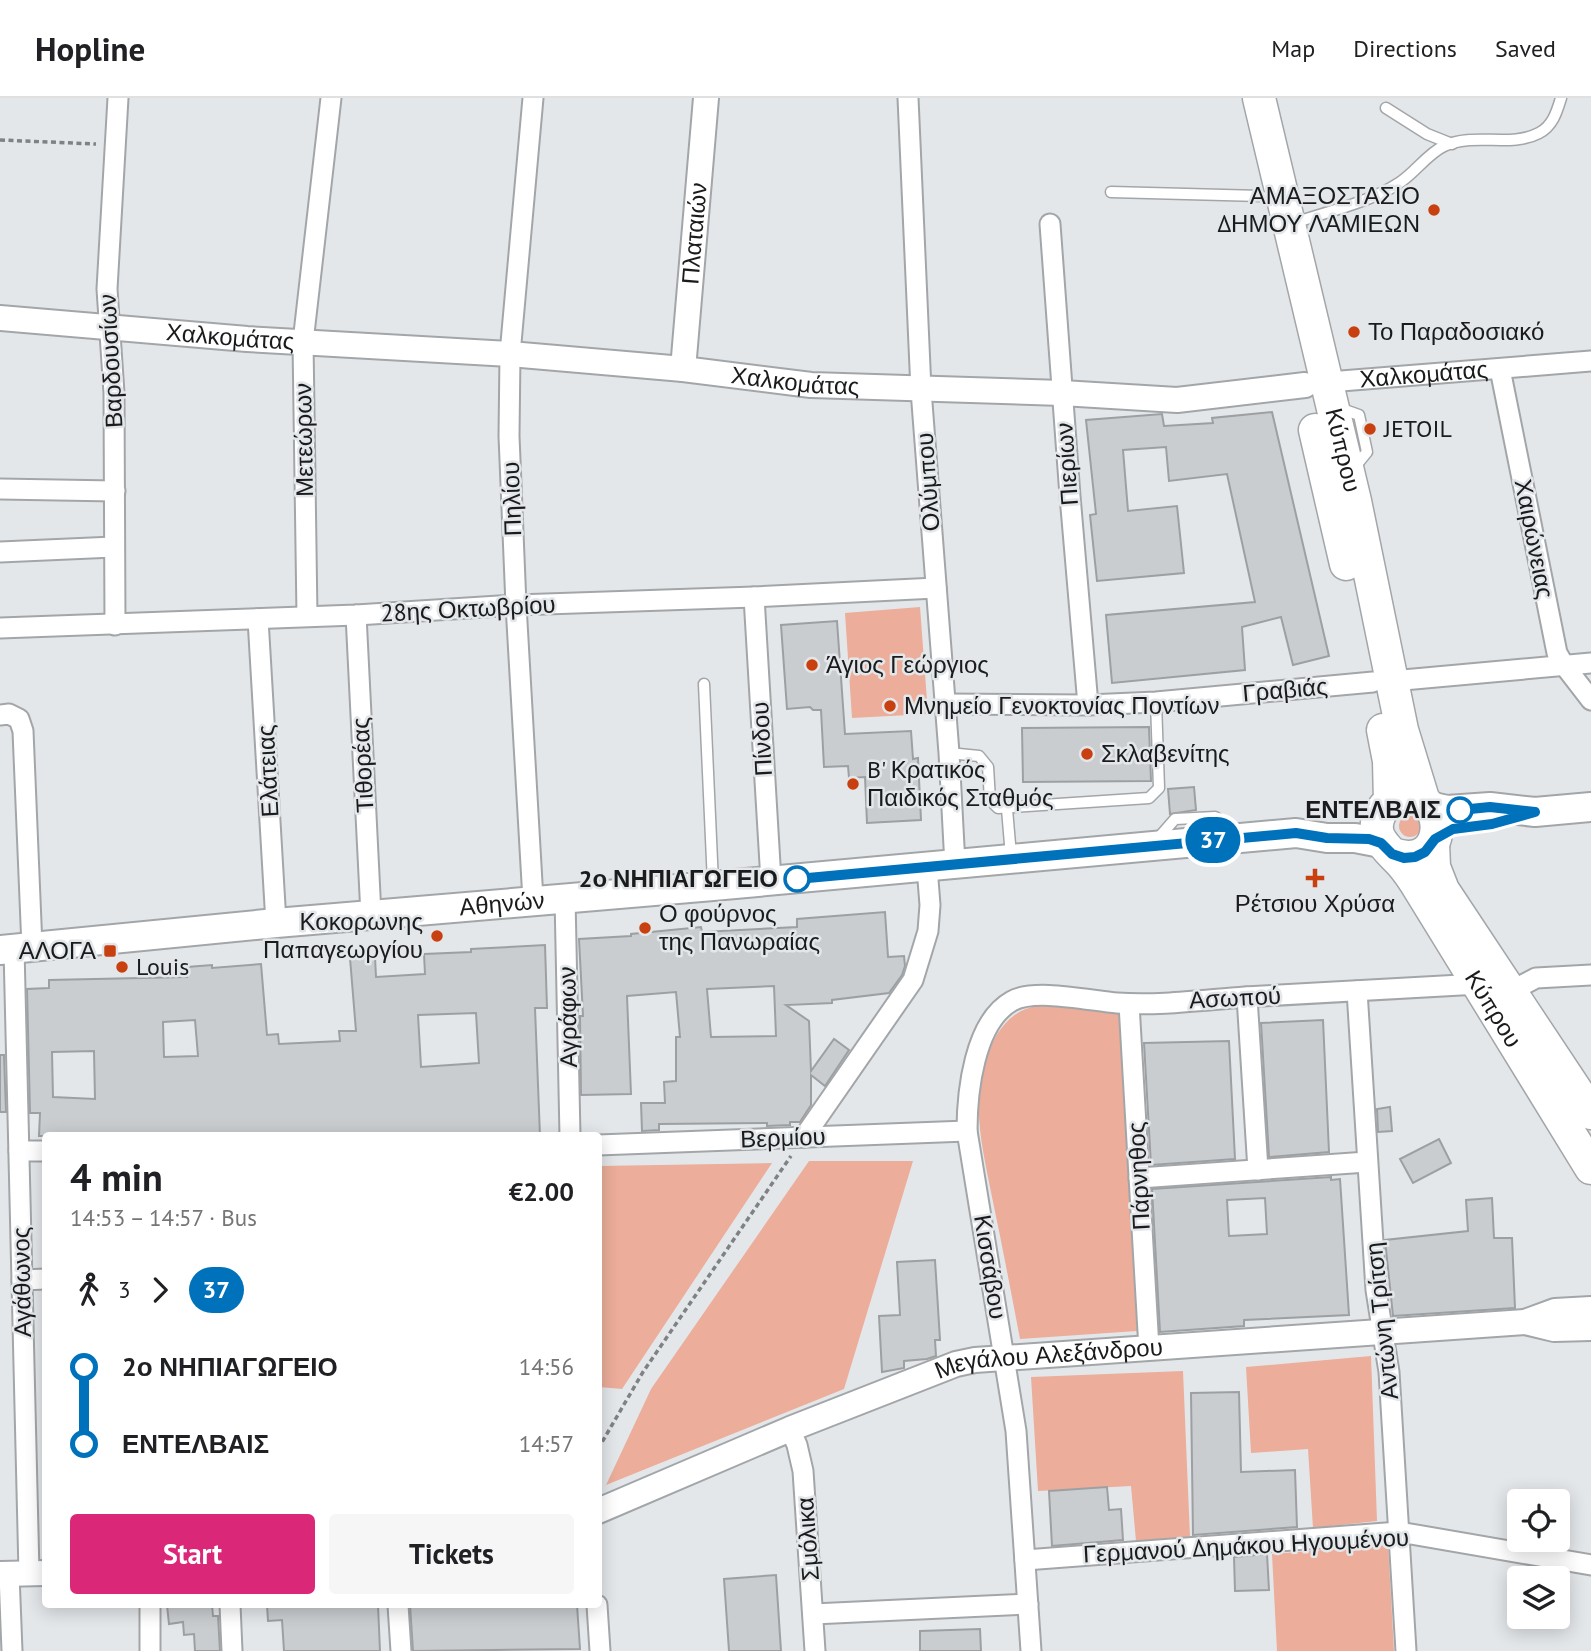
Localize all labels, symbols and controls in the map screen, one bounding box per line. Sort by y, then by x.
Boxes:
text: Hopline [35,27,145,70]
text: Map [1271,33,1315,64]
text: Directions [1353,33,1457,64]
text: Saved [1495,33,1556,64]
place label: ΑΜΑΞΟΣΤΑΣΙΟ ΔΗΜΟΥ ΛΑΜΙΕΩΝ [1217,180,1420,239]
street label: Πλαταιών [674,181,714,286]
marker: ΑΜΑΞΟΣΤΑΣΙΟ ΔΗΜΟΥ ΛΑΜΙΕΩΝ [1426,202,1442,218]
street label: Βαρδουσίων [92,293,129,429]
street label: Χαλκομάτας [165,316,295,357]
place label: Το Παραδοσιακό [1368,316,1544,347]
marker: Το Παραδοσιακό [1346,324,1362,340]
street label: Χαλκομάτας [1358,353,1489,394]
street label: Χαλκομάτας [729,359,860,402]
street label: Μετεώρων [287,383,320,497]
street label: Κύπρου [1318,405,1368,495]
place label: JETOIL [1383,413,1452,444]
marker: JETOIL [1362,421,1378,437]
street label: Πιερίων [1048,422,1085,507]
street label: Ολύμπου [909,432,946,532]
street label: Πηλίου [495,461,528,537]
street label: Χαιρώνειας [1508,477,1561,601]
street label: 28ης Οκτωβρίου [380,588,556,629]
place label: Άγιος Γεώργιος [826,649,989,680]
marker: Άγιος Γεώργιος [804,657,820,673]
street label: Γραβιάς [1241,670,1329,709]
place label: Μνημείο Γενοκτονίας Ποντίων [904,690,1220,721]
marker: Μνημείο Γενοκτονίας Ποντίων [882,698,898,714]
street label: Πίνδου [744,701,779,777]
street label: Τιθορέας [345,716,380,814]
street label: Ελάτειας [250,724,285,818]
place label: Σκλαβενίτης [1101,738,1230,769]
marker: Σκλαβενίτης [1079,746,1095,762]
place label: B' Κρατικός Παιδικός Σταθμός [867,754,1053,813]
marker: B' Κρατικός Παιδικός Σταθμός [845,776,861,792]
place label: ΕΝΤΕΛΒΑΙΣ [1305,794,1441,825]
marker: ΕΝΤΕΛΒΑΙΣ [1447,797,1473,823]
line badge: 37 [1182,817,1244,863]
text: 37 [1199,824,1227,855]
place label: 2ο ΝΗΠΙΑΓΩΓΕΙΟ [579,863,778,894]
marker: 2ο ΝΗΠΙΑΓΩΓΕΙΟ [784,866,810,892]
marker: Ρέτσιου Χρύσα [1307,870,1323,886]
street label: Αθηνών [458,884,546,922]
place label: Ρέτσιου Χρύσα [1235,888,1395,919]
place label: Ο φούρνος της Πανωραίας [659,898,820,957]
place label: Κοκορωνης Παπαγεωργίου [263,906,423,965]
marker: Ο φούρνος της Πανωραίας [637,920,653,936]
marker: Κοκορωνης Παπαγεωργίου [429,928,445,944]
place label: ΑΛΟΓΑ [19,935,96,966]
marker: ΑΛΟΓΑ [102,943,118,959]
place label: Louis [136,951,189,982]
marker: Louis [114,959,130,975]
street label: Κύπρου [1458,964,1529,1053]
street label: Αγράφων [551,966,584,1068]
street label: Ασωπού [1188,980,1282,1015]
street label: Βερμίου [740,1121,826,1154]
street label: Πάρνηθος [1120,1121,1157,1231]
text: 4 min [70,1152,163,1201]
text: €2.00 [509,1175,574,1208]
text: 14:53 – 14:57 · Bus [70,1203,257,1232]
street label: Κισσάβου [967,1213,1014,1321]
street label: Αγάθωνος [5,1227,38,1337]
street label: Αντώνη Τρίτση [1358,1241,1405,1401]
icon: walk [70,1271,108,1309]
icon: forward [141,1271,179,1309]
text: 37 [203,1274,230,1305]
text: 3 [118,1275,131,1304]
street label: Μεγάλου Αλεξάνδρου [930,1331,1164,1386]
text: 2ο ΝΗΠΙΑΓΩΓΕΙΟ [122,1350,338,1383]
text: 14:56 [519,1352,574,1381]
text: ΕΝΤΕΛΒΑΙΣ [122,1427,269,1460]
text: 14:57 [519,1429,574,1458]
map controls [1507,1489,1570,1629]
button: locate [1507,1489,1570,1552]
street label: Σμόλικα [789,1496,826,1582]
button: Start [70,1514,315,1594]
button: Tickets [329,1514,574,1594]
street label: Γερμανού Δημάκου Ηγουμένου [1082,1521,1410,1570]
button: layers [1507,1566,1570,1629]

